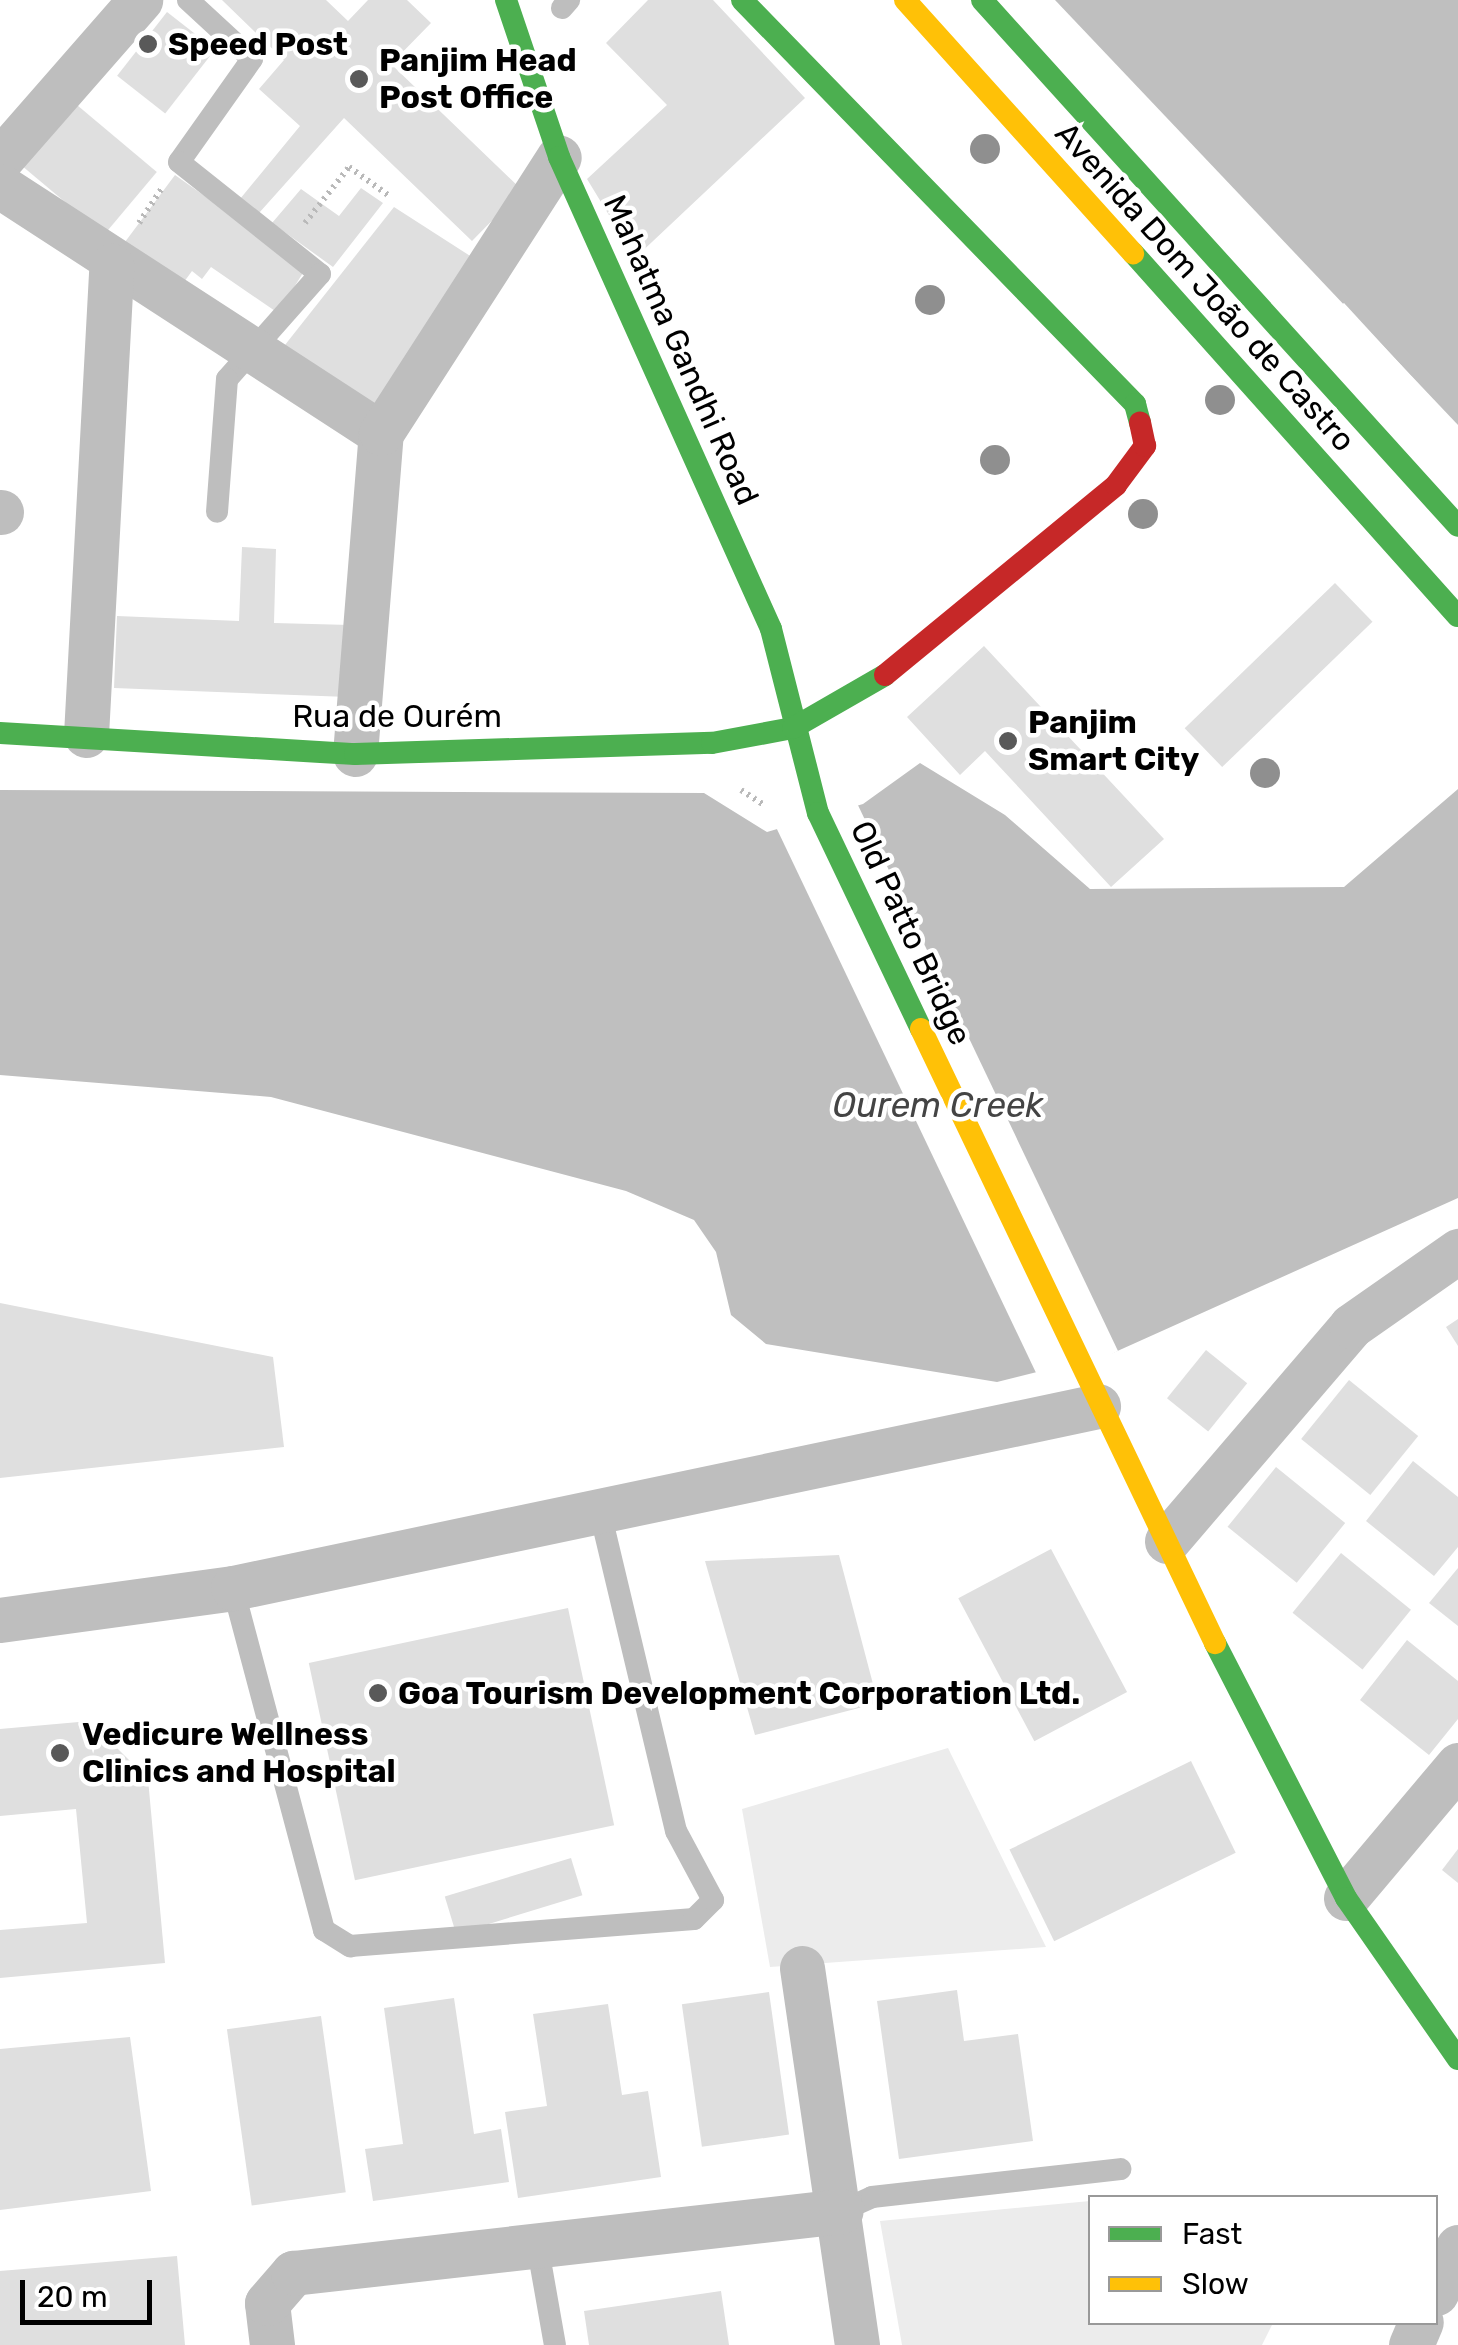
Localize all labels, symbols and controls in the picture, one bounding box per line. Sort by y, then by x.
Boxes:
place label: Speed Post [168,25,348,63]
marker: Speed Post [137,33,159,55]
place label: Panjim Head Post Office [379,42,577,117]
marker: Panjim Head Post Office [348,68,370,90]
street label: Avenida Dom João de Castro [1047,115,1363,459]
street label: Mahatma Gandhi Road [595,189,767,511]
street label: Rua de Ourém [292,697,502,735]
place label: Panjim Smart City [1028,704,1199,779]
marker: Panjim Smart City [997,730,1019,752]
street label: Old Patto Bridge [842,815,980,1051]
water label: Ourem Creek [833,1084,1043,1126]
place label: Goa Tourism Development Corporation Ltd. [398,1674,1081,1712]
marker: Goa Tourism Development Corporation Ltd. [367,1682,389,1704]
place label: Vedicure Wellness Clinics and Hospital [82,1716,396,1791]
marker: Vedicure Wellness Clinics and Hospital [47,1740,73,1766]
legend [1088,2195,1438,2325]
text: Fast [1182,2216,1242,2252]
scale bar [25,2260,158,2322]
text: Slow [1182,2266,1249,2302]
text: 20 m [37,2279,108,2315]

